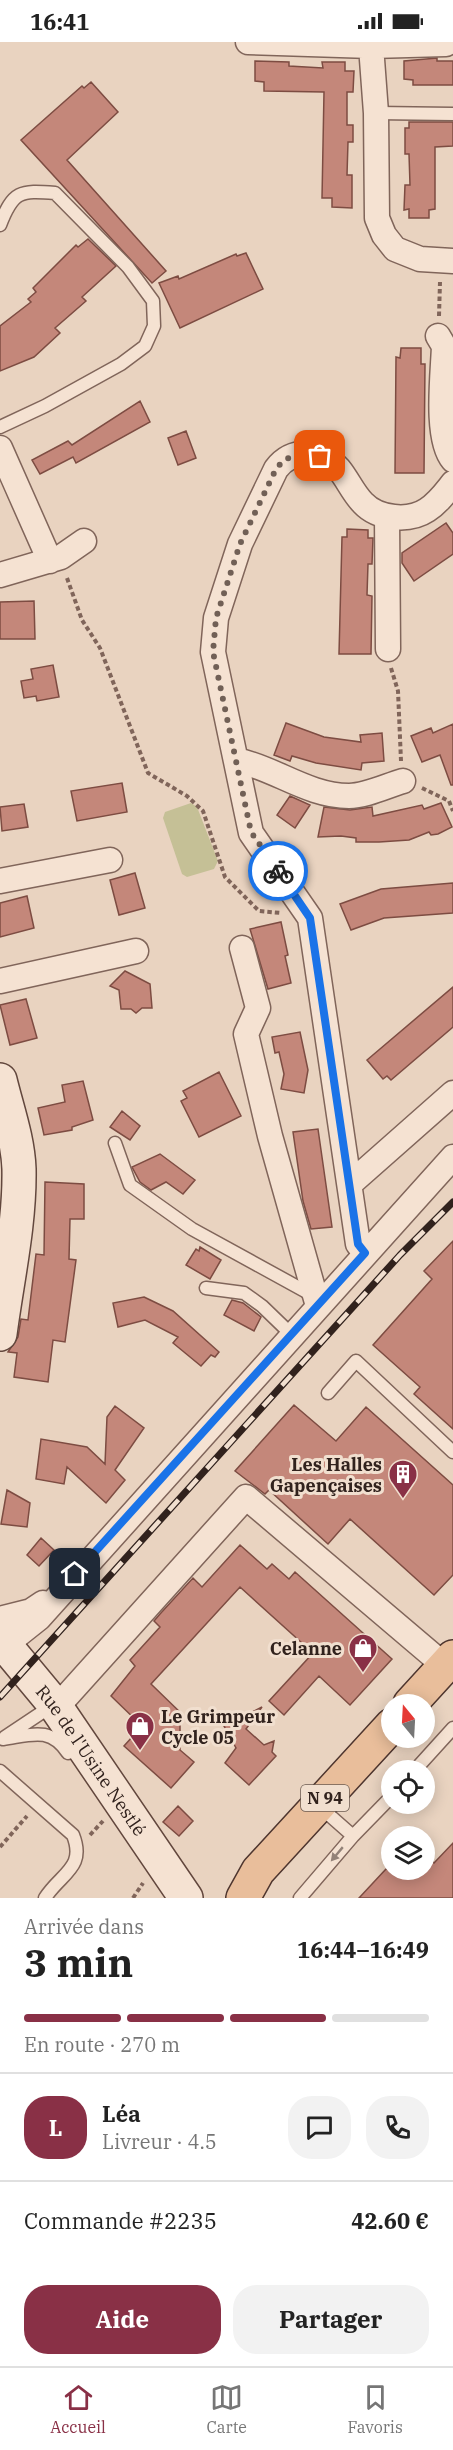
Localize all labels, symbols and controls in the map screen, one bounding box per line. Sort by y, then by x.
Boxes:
text: 16:41 [30,7,89,36]
pin [294,430,345,481]
icon: bag [303,439,336,472]
courier [248,841,308,901]
icon: bike [262,855,295,888]
place label: Les Halles Gapençaises [270,1453,382,1497]
building icon: Les Halles Gapençaises [387,1458,419,1500]
pin [49,1548,100,1599]
icon: home [58,1557,91,1590]
shop icon: Celanne [347,1632,379,1674]
place label: Celanne [270,1637,342,1660]
street label: Rue de l'Usine Nestlé [31,1680,152,1840]
north arrow [381,1694,435,1748]
map controls [381,1694,435,1880]
place label: Le Grimpeur Cycle 05 [161,1705,275,1749]
shop icon: Le Grimpeur Cycle 05 [124,1710,156,1752]
button: locate [381,1760,435,1814]
road number: N 94 [301,1785,349,1811]
button: layers [381,1826,435,1880]
one-way arrow [331,1846,344,1862]
text: Arrivée dans [24,1913,144,1940]
text: 16:44–16:49 [297,1935,429,1964]
text: 3 min [24,1937,133,1988]
text: En route · 270 m [24,2031,180,2058]
button: chat [288,2096,351,2159]
button: phone [366,2096,429,2159]
text: Léa [102,2099,141,2128]
text: L [49,2113,62,2142]
text: Livreur · 4.5 [102,2128,217,2155]
text: Commande #2235 [24,2206,217,2235]
text: 42.60 € [351,2206,429,2235]
button: Aide [24,2285,221,2354]
button: Partager [233,2285,429,2354]
tab: Accueil [50,2381,106,2437]
tab: Carte [206,2381,247,2437]
tab: Favoris [347,2381,403,2437]

